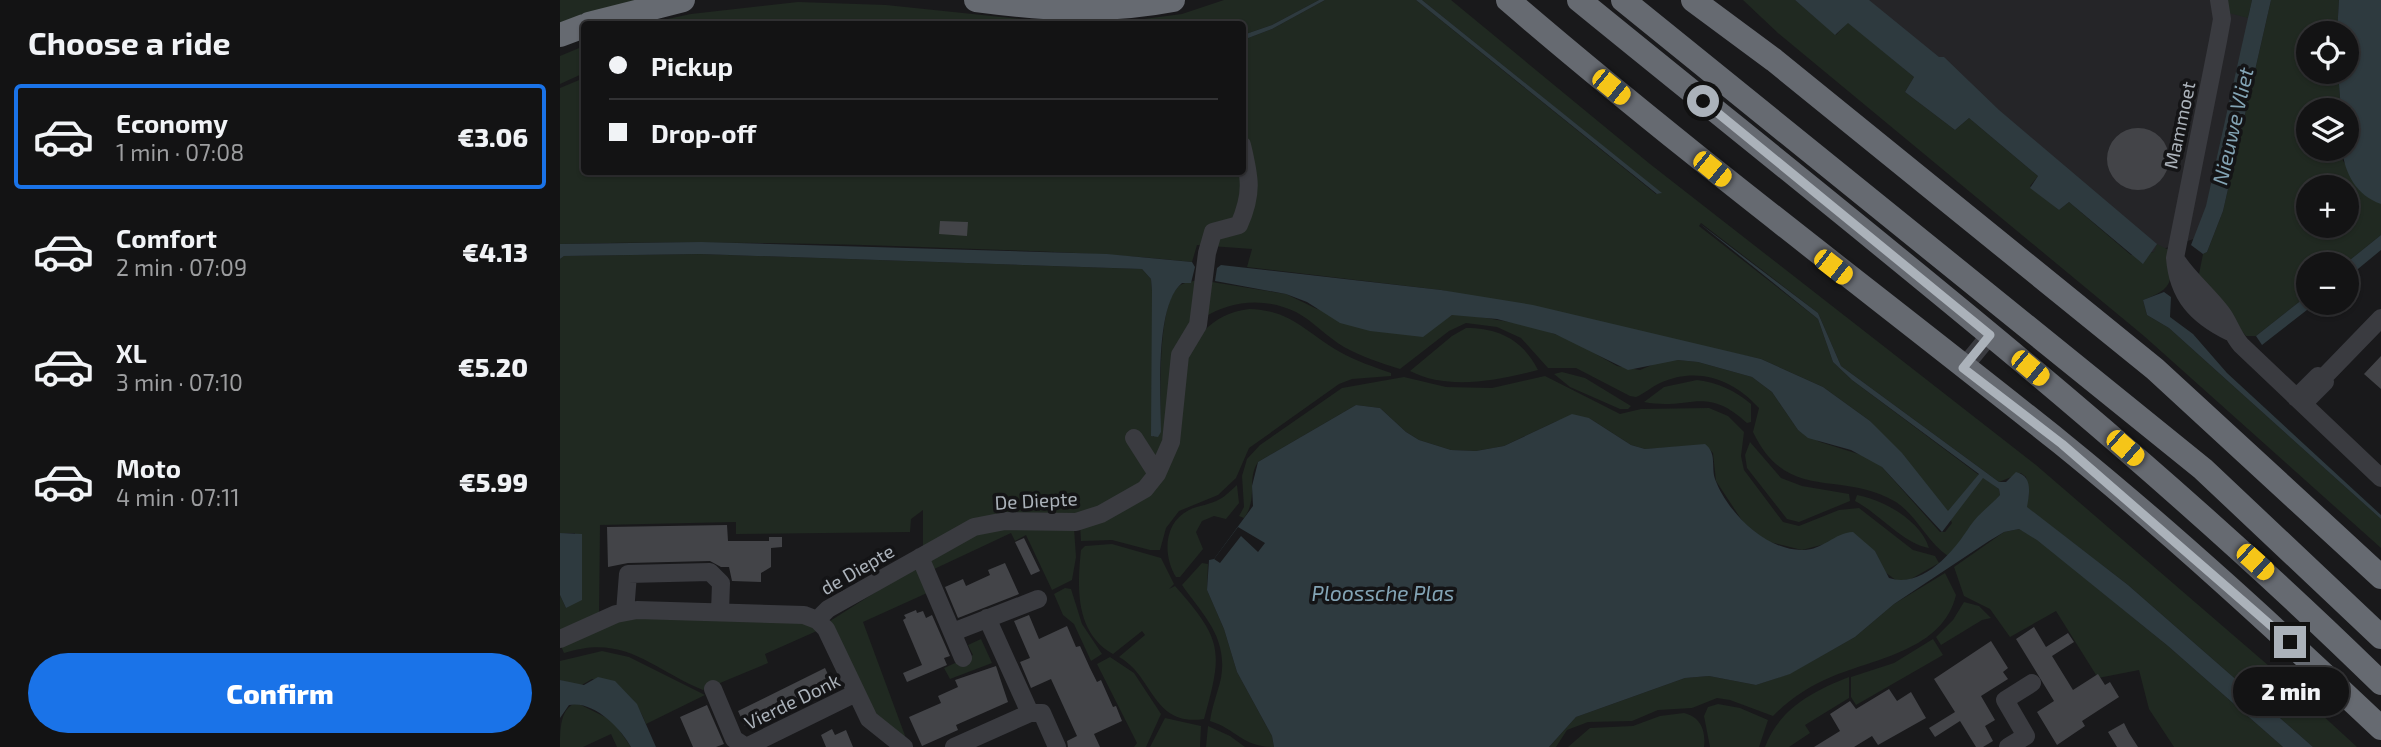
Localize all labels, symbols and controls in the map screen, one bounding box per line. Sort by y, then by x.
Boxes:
map controls [2296,21,2359,315]
button: locate [2296,21,2359,84]
text: Choose a ride [28,23,231,61]
text: Pickup [651,50,733,81]
water label: Nieuwe Vliet [2206,65,2258,187]
car [1589,66,1634,108]
street label: Mammoet [2159,79,2199,171]
route start [1687,85,1719,117]
button: layers [2296,98,2359,161]
icon: car [32,105,95,168]
text: Economy [116,107,228,138]
text: Drop-off [651,117,756,148]
text: €3.06 [457,121,528,152]
text: 1 min · 07:08 [116,138,244,166]
car [1690,148,1735,190]
button: + [2296,175,2359,238]
icon: car [32,220,95,283]
text: Comfort [116,222,217,253]
text: €4.13 [462,236,528,267]
car [1810,246,1857,288]
button: − [2296,252,2359,315]
text: 2 min · 07:09 [116,253,247,281]
icon: car [32,335,95,398]
text: XL [116,337,147,368]
car [2008,346,2053,390]
text: €5.20 [458,351,528,382]
text: 3 min · 07:10 [116,368,243,396]
car [2103,426,2148,470]
icon: car [32,450,95,513]
text: Moto [116,452,181,483]
text: €5.99 [459,466,528,497]
text: 4 min · 07:11 [116,483,240,511]
street label: De Diepte [994,486,1078,514]
street label: de Diepte [816,539,898,599]
car [2233,540,2278,584]
water label: Ploossche Plas [1312,580,1454,605]
route end [2274,626,2306,658]
button: Confirm [28,653,532,733]
callout: 2 min [2232,666,2348,716]
street label: Vierde Donk [741,668,844,734]
text: 2 min [2261,677,2321,705]

